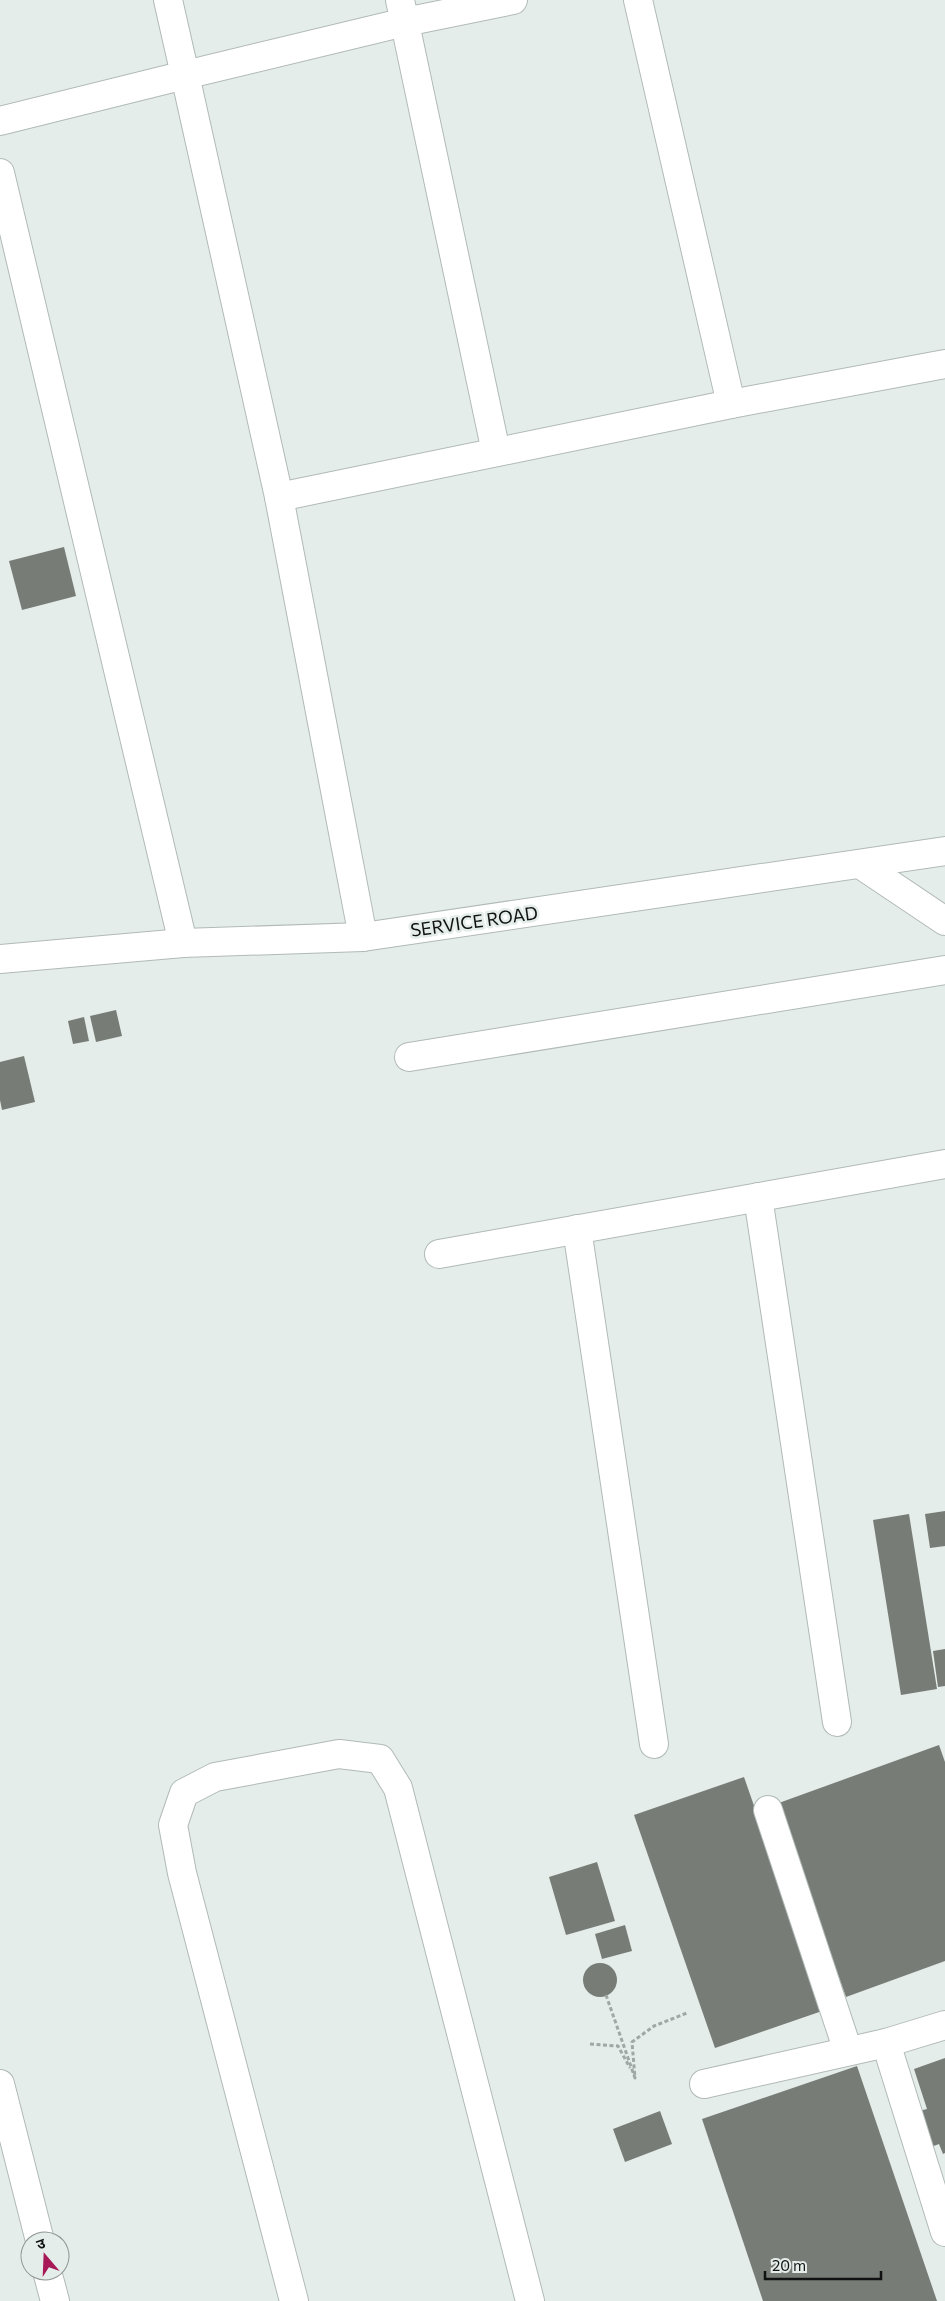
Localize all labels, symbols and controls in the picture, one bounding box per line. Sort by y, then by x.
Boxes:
street label: SERVICE ROAD [409,901,539,941]
north arrow [20,2231,70,2281]
text: उ [34,2234,48,2253]
scale bar [765,2248,881,2280]
text: 20 m [772,2256,806,2274]

